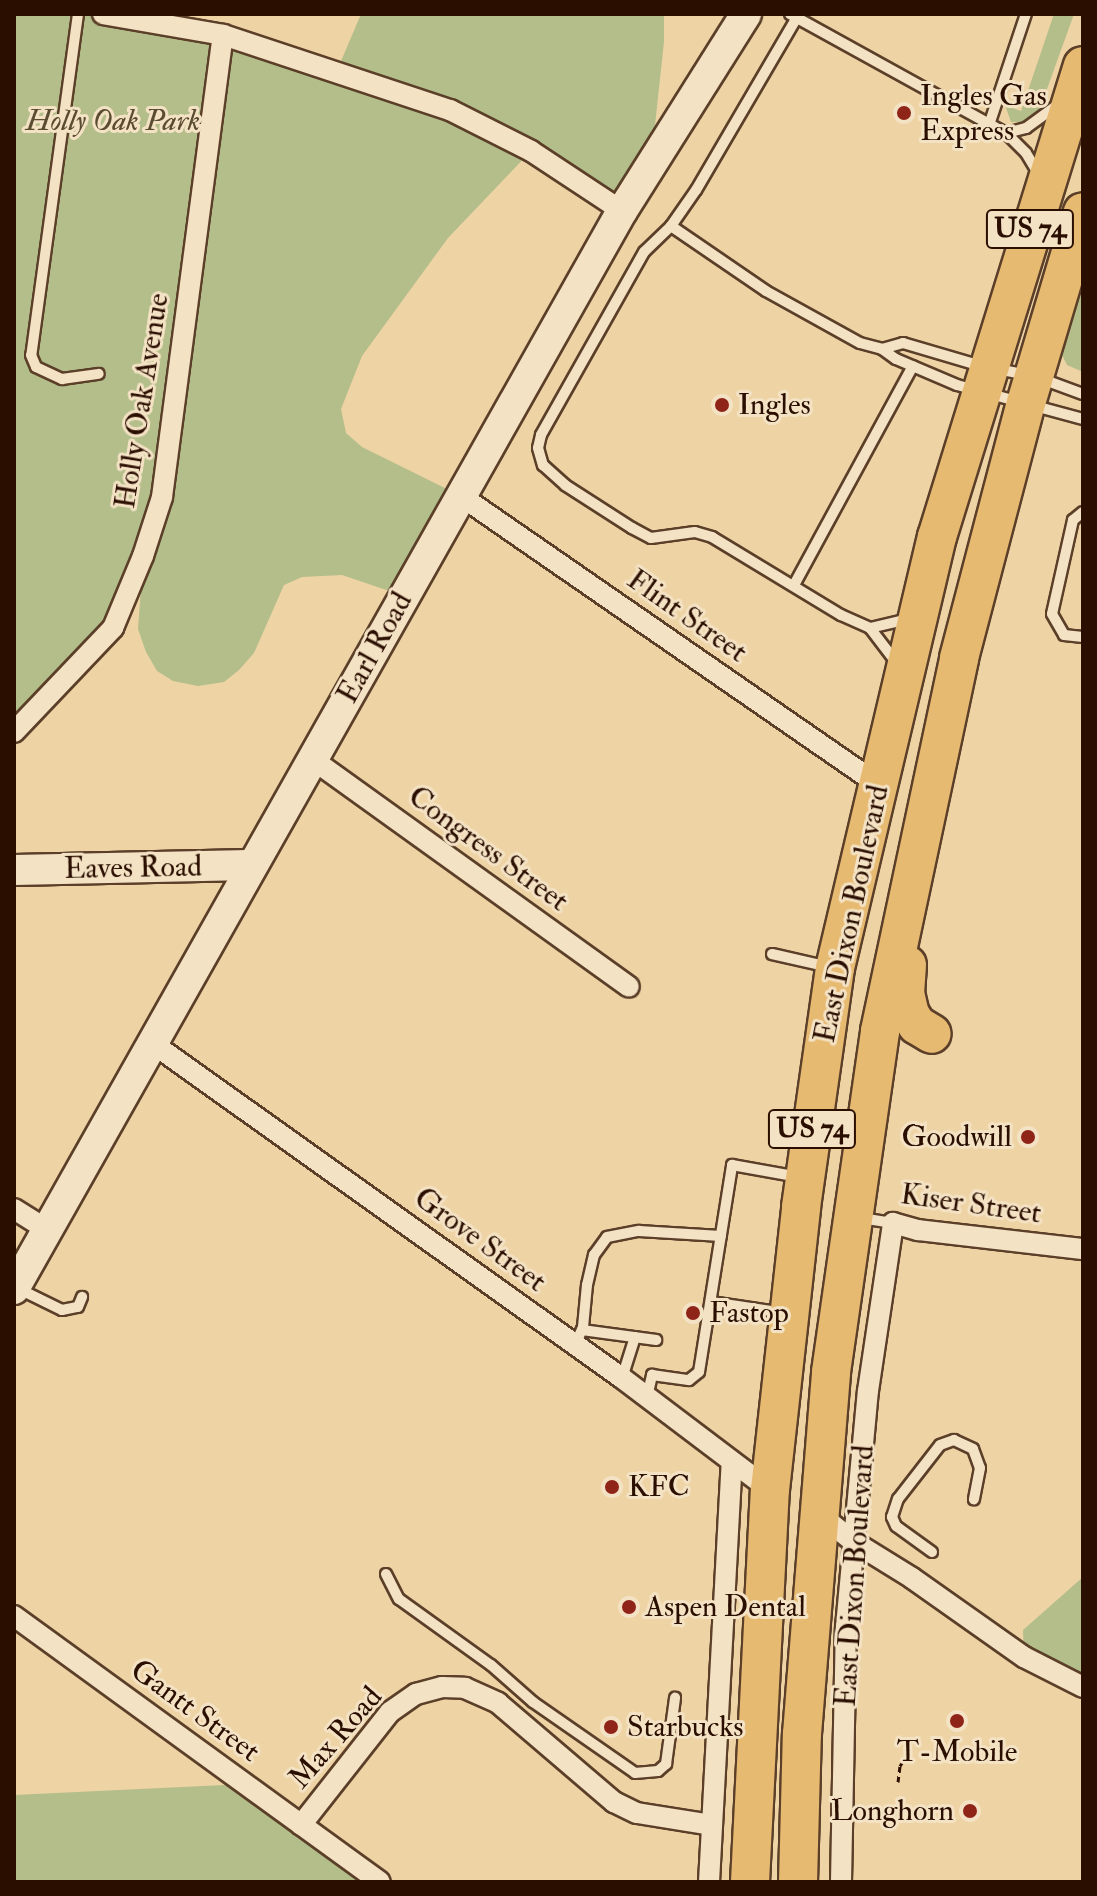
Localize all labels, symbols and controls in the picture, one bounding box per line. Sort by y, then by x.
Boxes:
place label: Ingles Gas Express [920,78,1047,148]
park label: Holly Oak Park [26,103,200,139]
marker: Ingles Gas Express [895,104,913,122]
road number: US 74 [984,205,1076,253]
street label: Holly Oak Avenue [107,291,177,511]
place label: Ingles [738,387,811,423]
marker: Ingles [713,396,731,414]
street label: Flint Street [620,562,754,670]
street label: Earl Road [330,586,420,710]
street label: Congress Street [401,779,575,919]
street label: East Dixon Boulevard [807,782,897,1046]
street label: Eaves Road [64,849,202,887]
road number: US 74 [766,1105,858,1153]
place label: Goodwill [901,1119,1012,1155]
marker: Goodwill [1019,1128,1037,1146]
street label: Kiser Street [898,1176,1044,1232]
street label: Grove Street [407,1180,553,1300]
place label: Fastop [709,1295,789,1331]
marker: Fastop [684,1304,702,1322]
street label: East Dixon Boulevard [828,1444,882,1708]
place label: KFC [628,1469,690,1505]
marker: KFC [603,1478,621,1496]
place label: Aspen Dental [645,1589,806,1625]
marker: Aspen Dental [620,1598,638,1616]
street label: Gantt Street [123,1652,267,1770]
street label: Max Road [282,1680,390,1796]
place label: Starbucks [627,1709,744,1745]
marker: T-Mobile [948,1712,966,1730]
marker: Starbucks [602,1718,620,1736]
place label: T-Mobile [897,1734,1017,1770]
place label: Longhorn [831,1793,954,1829]
marker: Longhorn [961,1802,979,1820]

